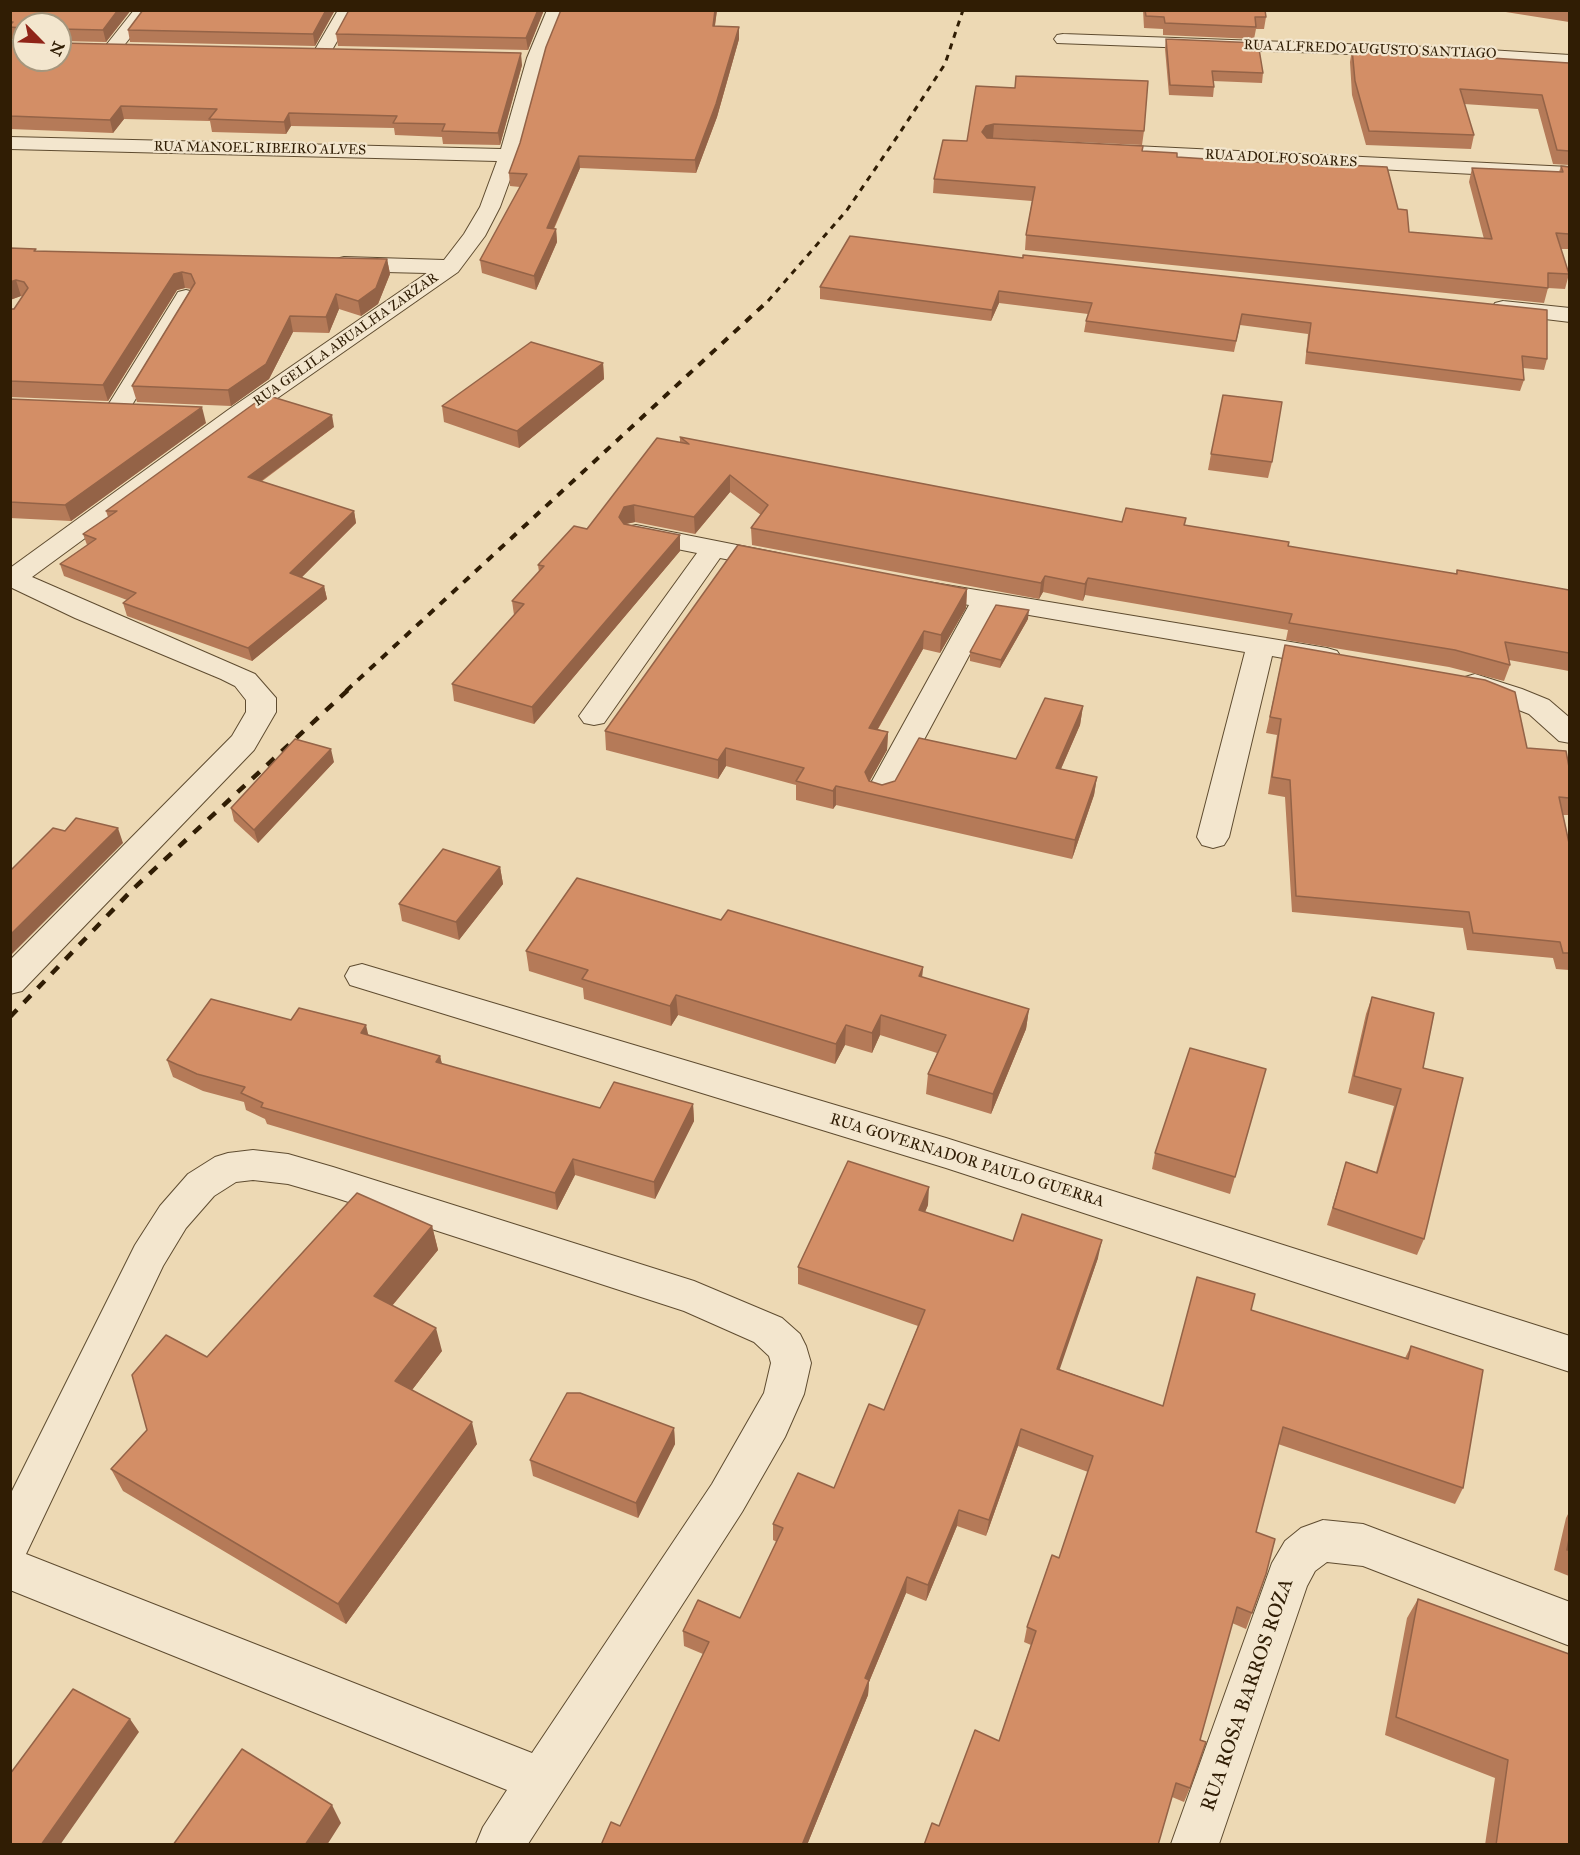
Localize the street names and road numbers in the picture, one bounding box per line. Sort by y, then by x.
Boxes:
street label: RUA ALFREDO AUGUSTO SANTIAGO [1243,37,1497,63]
street label: RUA MANOEL RIBEIRO ALVES [154,139,366,159]
street label: RUA ADOLFO SOARES [1204,147,1358,171]
street label: RUA GELILA ABUALHA ZARZAR [250,270,442,410]
street label: RUA GOVERNADOR PAULO GUERRA [827,1110,1107,1212]
street label: RUA ROSA BARROS ROZA [1197,1575,1299,1815]

